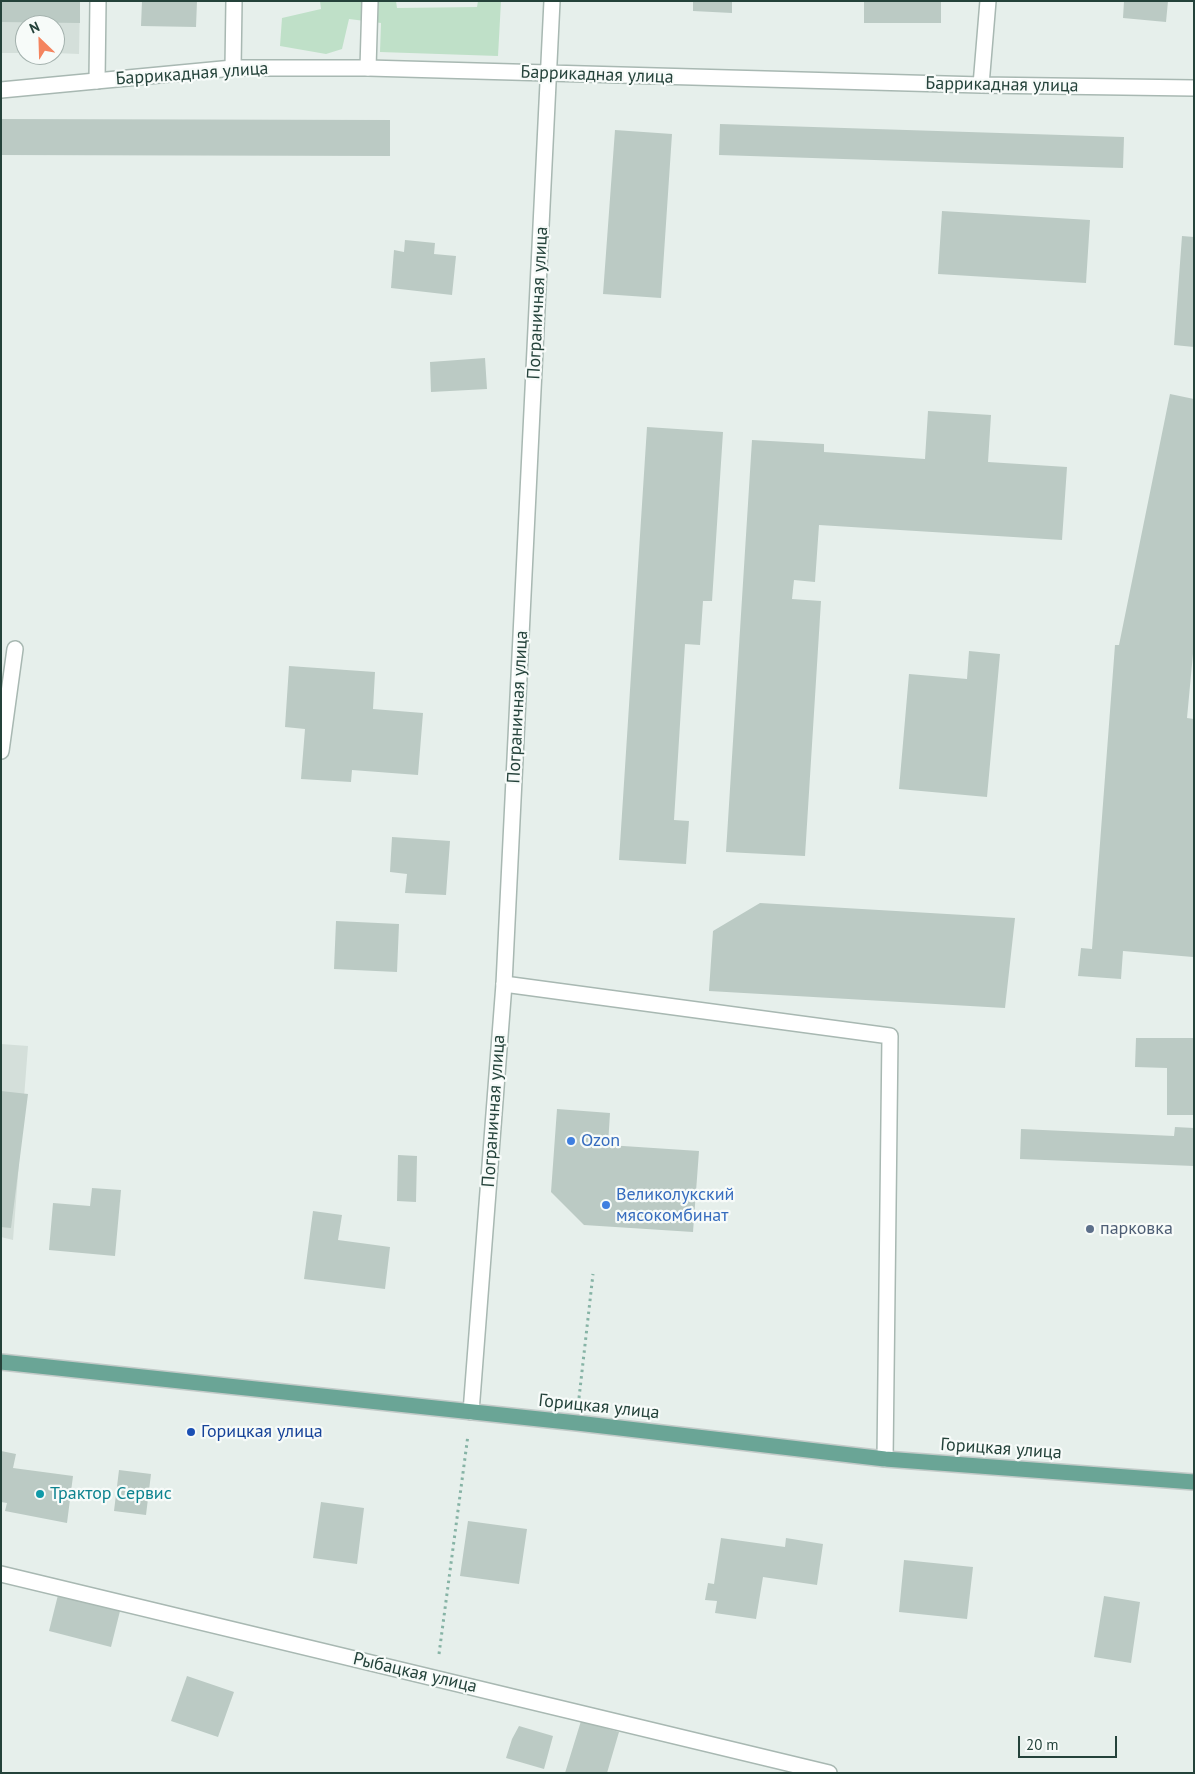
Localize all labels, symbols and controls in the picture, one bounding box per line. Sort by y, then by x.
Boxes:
north arrow [15,15,65,65]
text: N [26,17,42,37]
street label: Баррикадная улица [115,58,269,90]
street label: Баррикадная улица [520,62,674,88]
street label: Баррикадная улица [925,73,1079,97]
street label: Пограничная улица [523,226,553,380]
street label: Пограничная улица [503,630,533,784]
street label: Пограничная улица [478,1034,510,1188]
place label: Ozon [581,1130,620,1152]
marker: Ozon [565,1135,577,1147]
place label: Великолукский мясокомбинат [616,1184,734,1226]
marker: Великолукский мясокомбинат [600,1199,612,1211]
place label: парковка [1100,1218,1173,1240]
marker: парковка [1084,1223,1096,1235]
street label: Горицкая улица [537,1390,661,1424]
place label: Горицкая улица [201,1421,323,1443]
marker: Горицкая улица [185,1426,197,1438]
street label: Горицкая улица [940,1434,1062,1464]
place label: Трактор Сервис [50,1483,172,1505]
marker: Трактор Сервис [34,1488,46,1500]
street label: Рыбацкая улица [351,1648,479,1698]
scale bar [1020,1726,1119,1758]
text: 20 m [1026,1735,1059,1754]

